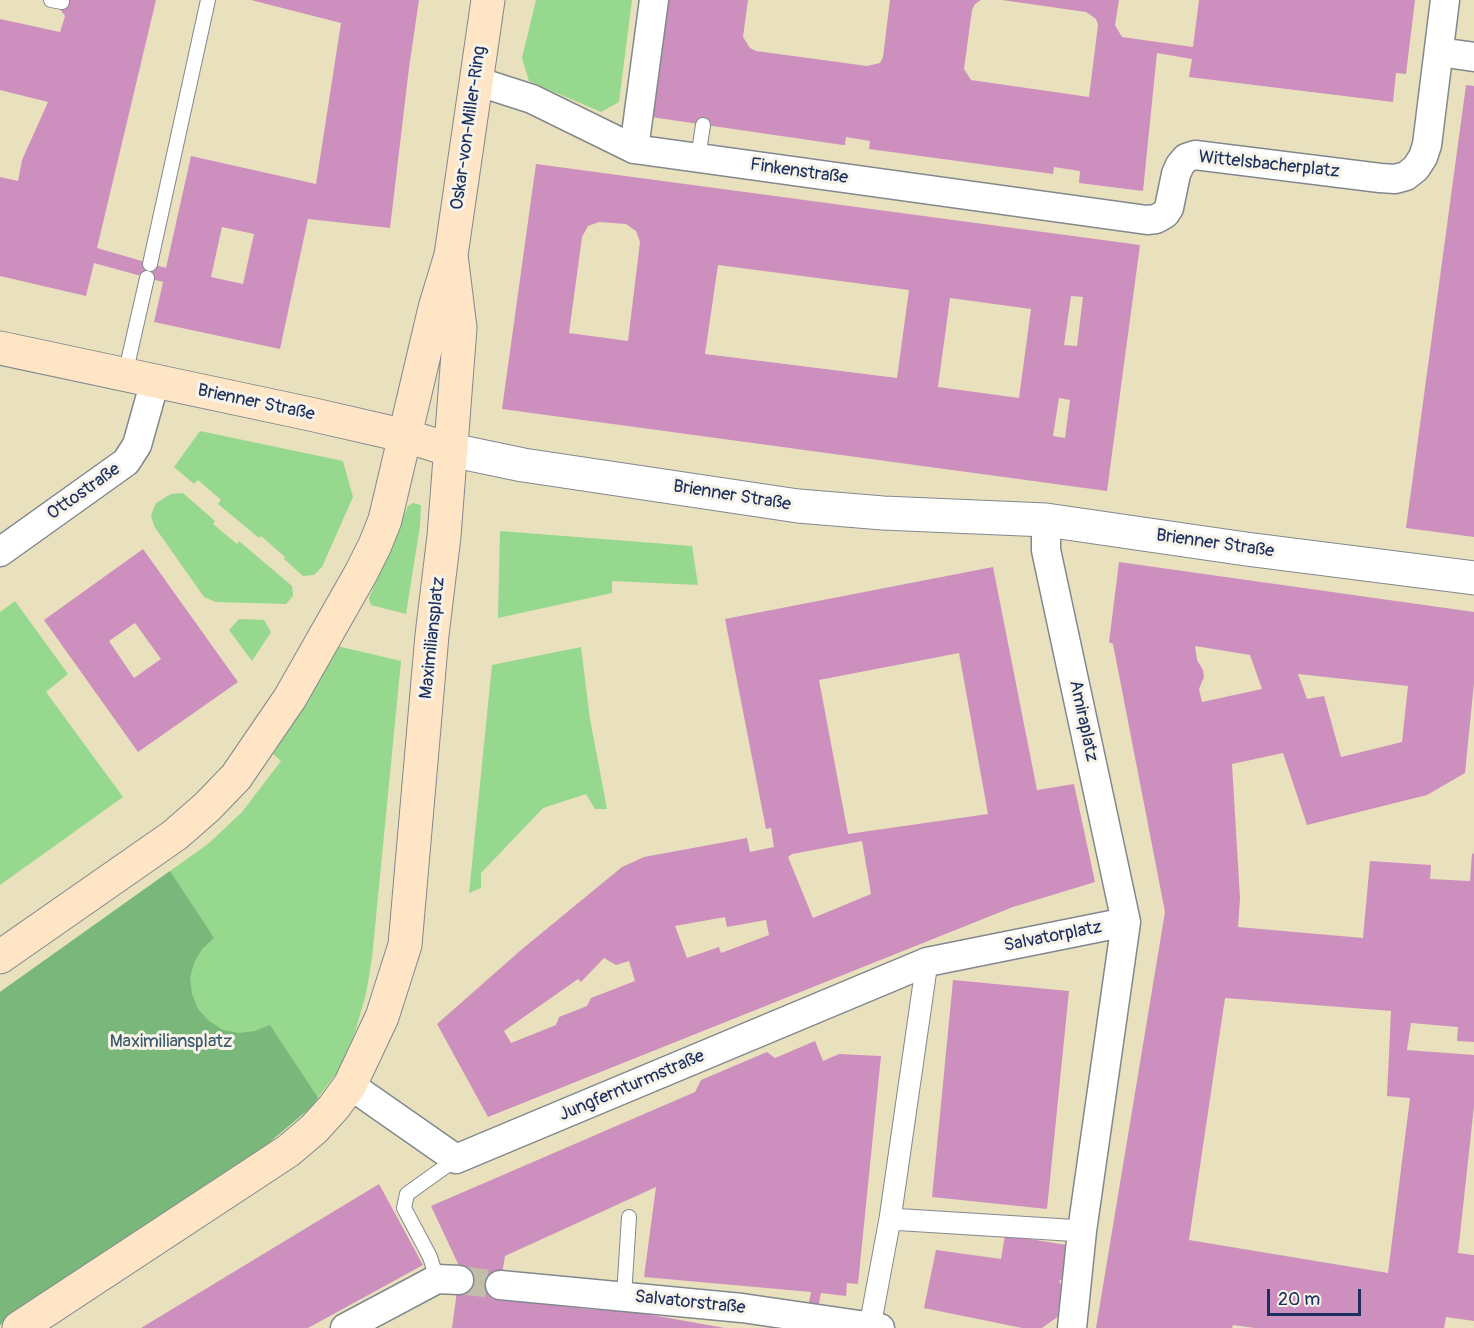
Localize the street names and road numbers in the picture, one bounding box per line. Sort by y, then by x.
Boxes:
street label: Oskar-von-Miller-Ring [447,45,491,211]
street label: Wittelsbacherplatz [1197,147,1341,183]
street label: Finkenstraße [749,154,849,190]
street label: Brienner Straße [195,380,317,426]
street label: Ottostraße [43,459,125,525]
street label: Brienner Straße [671,476,793,516]
street label: Brienner Straße [1155,525,1275,563]
street label: Maximiliansplatz [416,576,450,700]
street label: Amiraplatz [1064,678,1102,764]
street label: Salvatorplatz [1002,917,1104,957]
street label: Jungfernturmstraße [556,1046,708,1126]
street label: Salvatorstraße [634,1286,746,1320]

